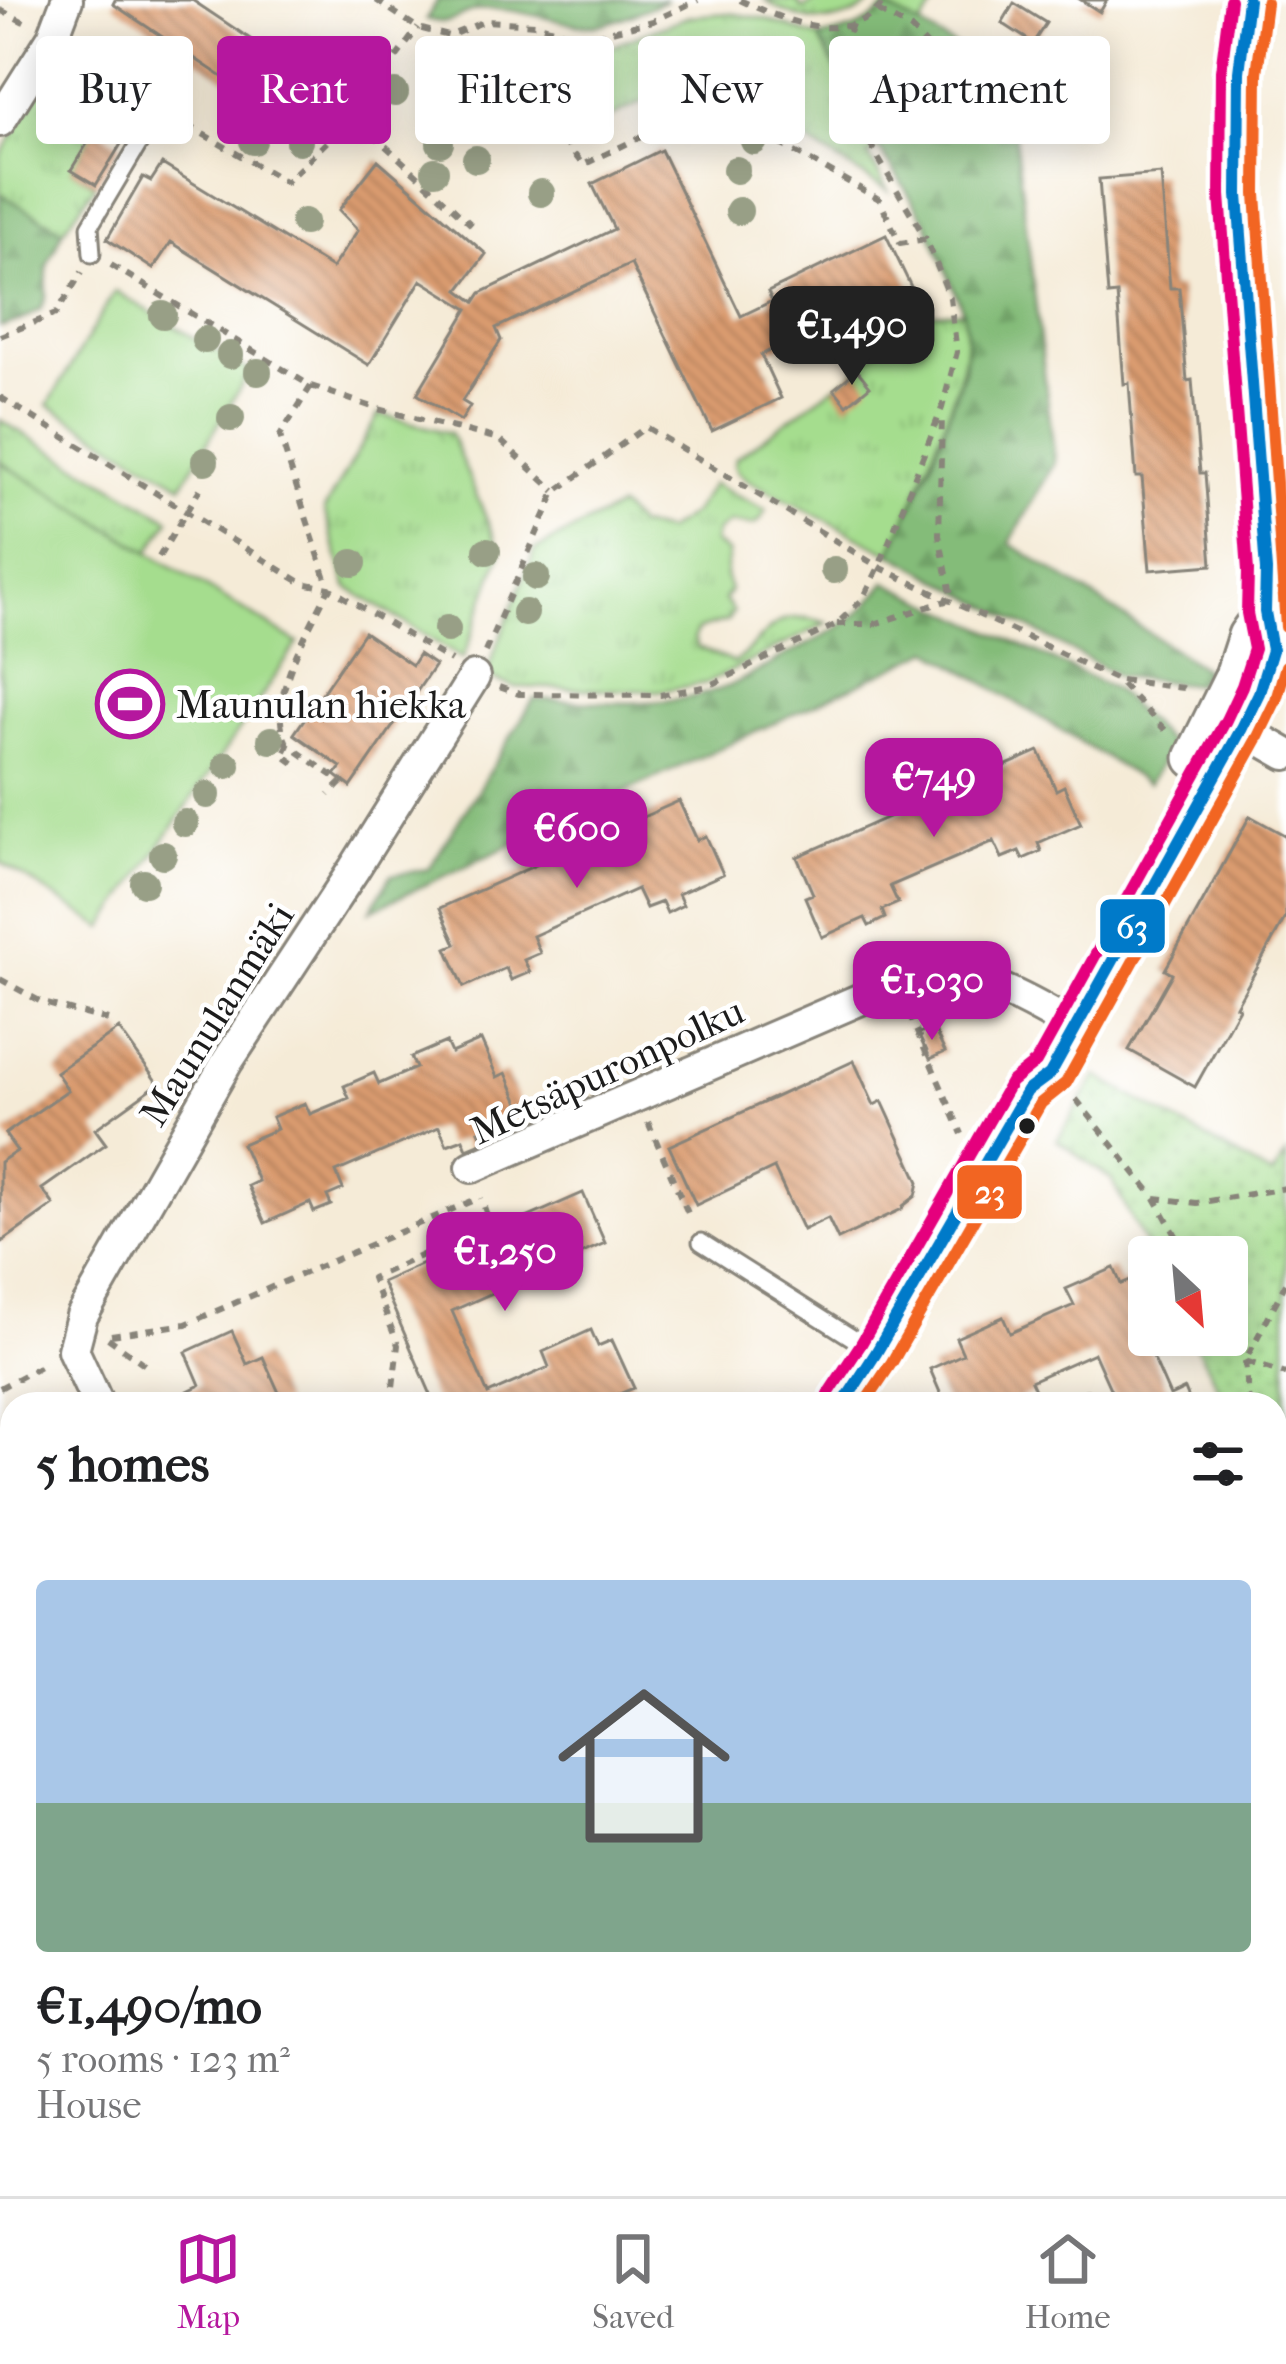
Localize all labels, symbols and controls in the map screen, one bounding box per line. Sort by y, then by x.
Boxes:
chip: Buy [36,36,193,144]
chip: Rent [217,36,391,144]
chip: Filters [415,36,614,144]
chip: New [638,36,805,144]
chip: Apartment [829,36,1110,144]
pin: €1,490 [754,286,950,388]
text: €1,490 [796,302,908,348]
sports icon: Maunulan hiekka [95,669,165,739]
place label: Maunulan hiekka [176,682,467,728]
pin: €749 [863,738,1005,840]
text: €749 [892,754,976,800]
pin: €600 [506,789,648,891]
text: €600 [533,805,621,851]
street label: Maunulanmäki [130,894,304,1134]
line badge: 63 [1098,897,1167,955]
text: 63 [1116,908,1148,947]
pin: €1,030 [834,941,1030,1043]
text: €1,030 [880,957,984,1003]
street label: Metsäpuronpolku [464,988,751,1154]
unlabelled marker [1016,1115,1038,1137]
line badge: 23 [955,1163,1024,1221]
text: 23 [975,1173,1005,1212]
pin: €1,250 [407,1212,603,1314]
text: €1,250 [453,1228,557,1274]
north arrow [1128,1236,1248,1356]
map controls [1128,1236,1248,1356]
icon: filters [1185,1431,1251,1497]
text: 5 homes [36,1434,209,1494]
icon: home [536,1658,752,1874]
text: €1,490/mo [36,1976,262,2036]
text: 5 rooms · 123 m² [36,2036,290,2082]
text: House [36,2082,142,2128]
tab: Map [175,2226,241,2337]
tab: Saved [592,2226,674,2337]
tab: Home [1025,2226,1111,2337]

